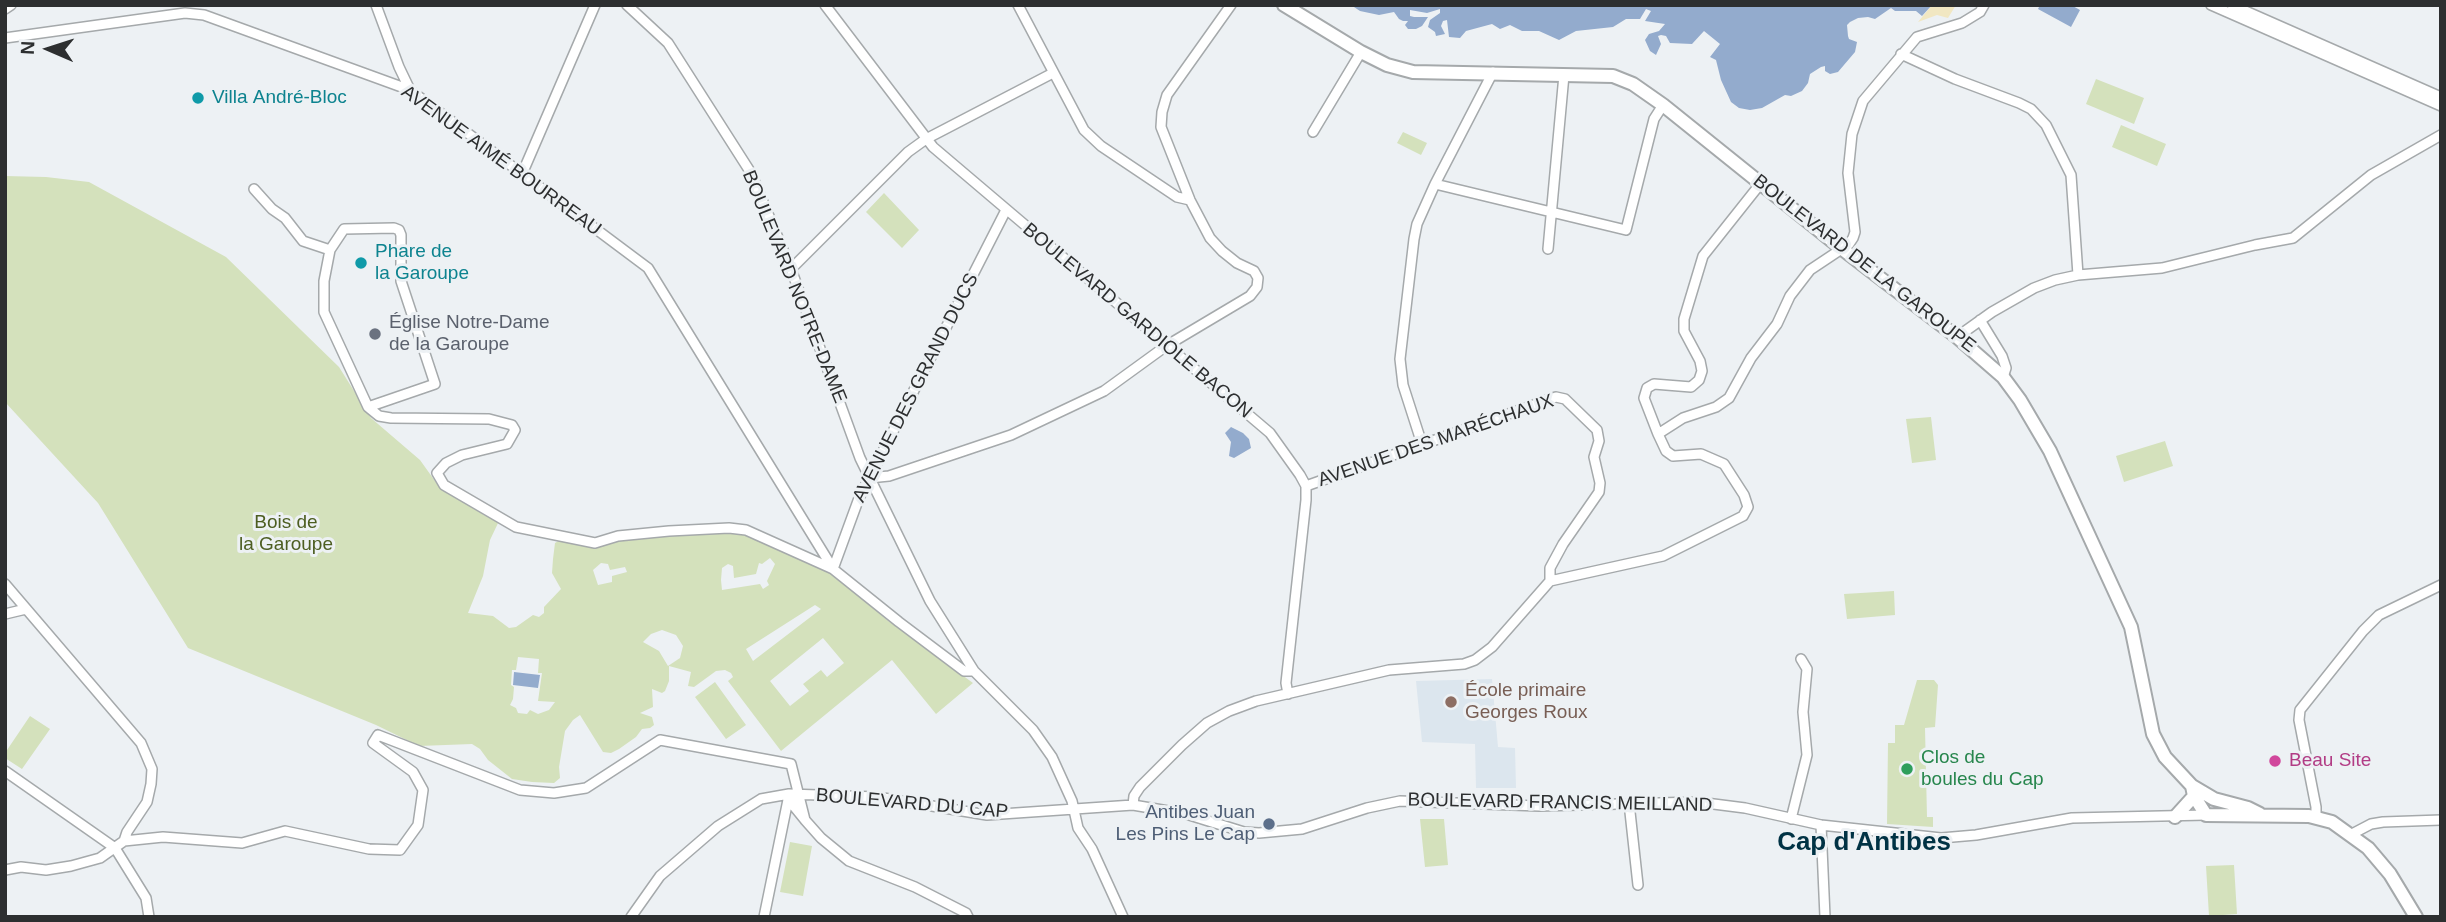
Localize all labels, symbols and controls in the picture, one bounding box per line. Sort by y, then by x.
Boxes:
north arrow [14,14,84,84]
text: N [17,40,38,55]
street label: AVENUE AIMÉ BOURREAU [397,81,605,241]
place label: Villa André-Bloc [212,87,347,109]
marker: Villa André-Bloc [190,90,206,106]
street label: BOULEVARD NOTRE-DAME [737,167,851,407]
street label: BOULEVARD DE LA GAROUPE [1748,170,1980,358]
street label: BOULEVARD GARDIOLE BACON [1018,218,1256,424]
place label: Phare de la Garoupe [375,241,469,285]
marker: Phare de la Garoupe [353,255,369,271]
street label: AVENUE DES GRAND DUCS [848,270,984,506]
place label: Église Notre-Dame de la Garoupe [389,312,549,356]
marker: Église Notre-Dame de la Garoupe [367,326,383,342]
street label: AVENUE DES MARÉCHAUX [1315,390,1557,492]
park label: Bois de la Garoupe [239,512,333,556]
place label: École primaire Georges Roux [1465,680,1588,724]
marker: École primaire Georges Roux [1443,694,1459,710]
place label: Clos de boules du Cap [1921,747,2044,791]
place label: Beau Site [2289,750,2371,772]
marker: Beau Site [2267,753,2283,769]
marker: Clos de boules du Cap [1899,761,1915,777]
street label: BOULEVARD DU CAP [815,784,1009,824]
street label: BOULEVARD FRANCIS MEILLAND [1407,789,1713,817]
place label: Antibes Juan Les Pins Le Cap [1116,802,1255,846]
marker: Antibes Juan Les Pins Le Cap [1261,816,1277,832]
district label: Cap d'Antibes [1777,827,1951,859]

